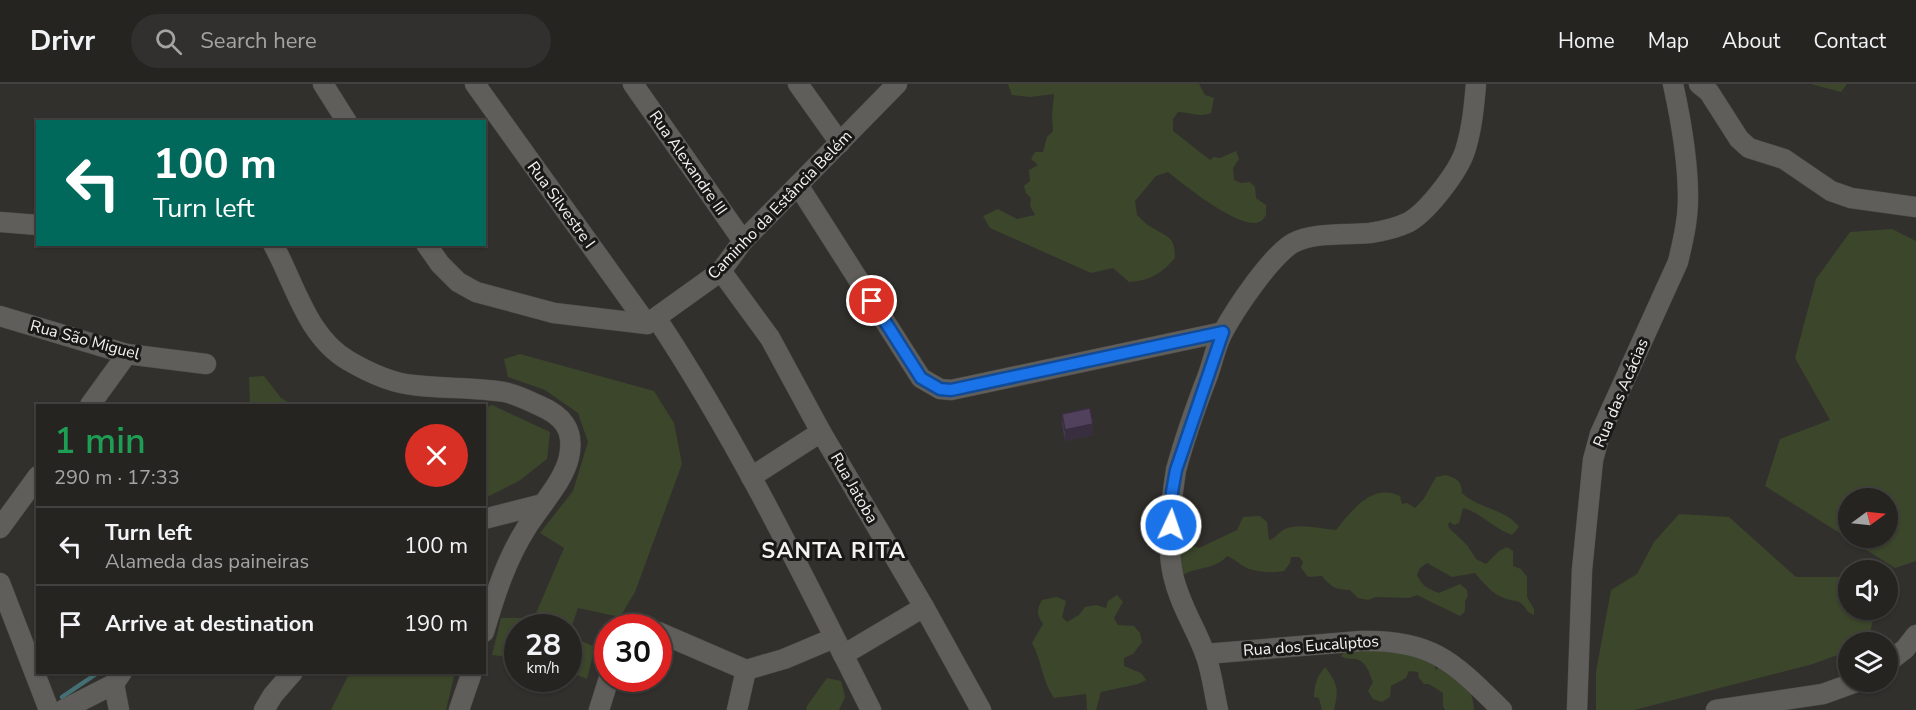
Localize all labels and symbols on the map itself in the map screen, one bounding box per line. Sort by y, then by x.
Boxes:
street label: Rua Alexandre III [644,106,732,220]
street label: Caminho da Estância Belém [703,126,857,284]
street label: Rua Silvestre I [522,157,600,253]
pin [846,275,897,326]
street label: Rua São Miguel [28,315,142,365]
street label: Rua das Acácias [1588,335,1654,451]
street label: Rua Jatoba [825,449,883,527]
north arrow [1838,488,1898,548]
position arrow [1139,493,1203,557]
district label: SANTA RITA [761,536,907,566]
speed limit sign: 30 [594,614,672,692]
street label: Rua dos Eucaliptos [1242,630,1380,662]

